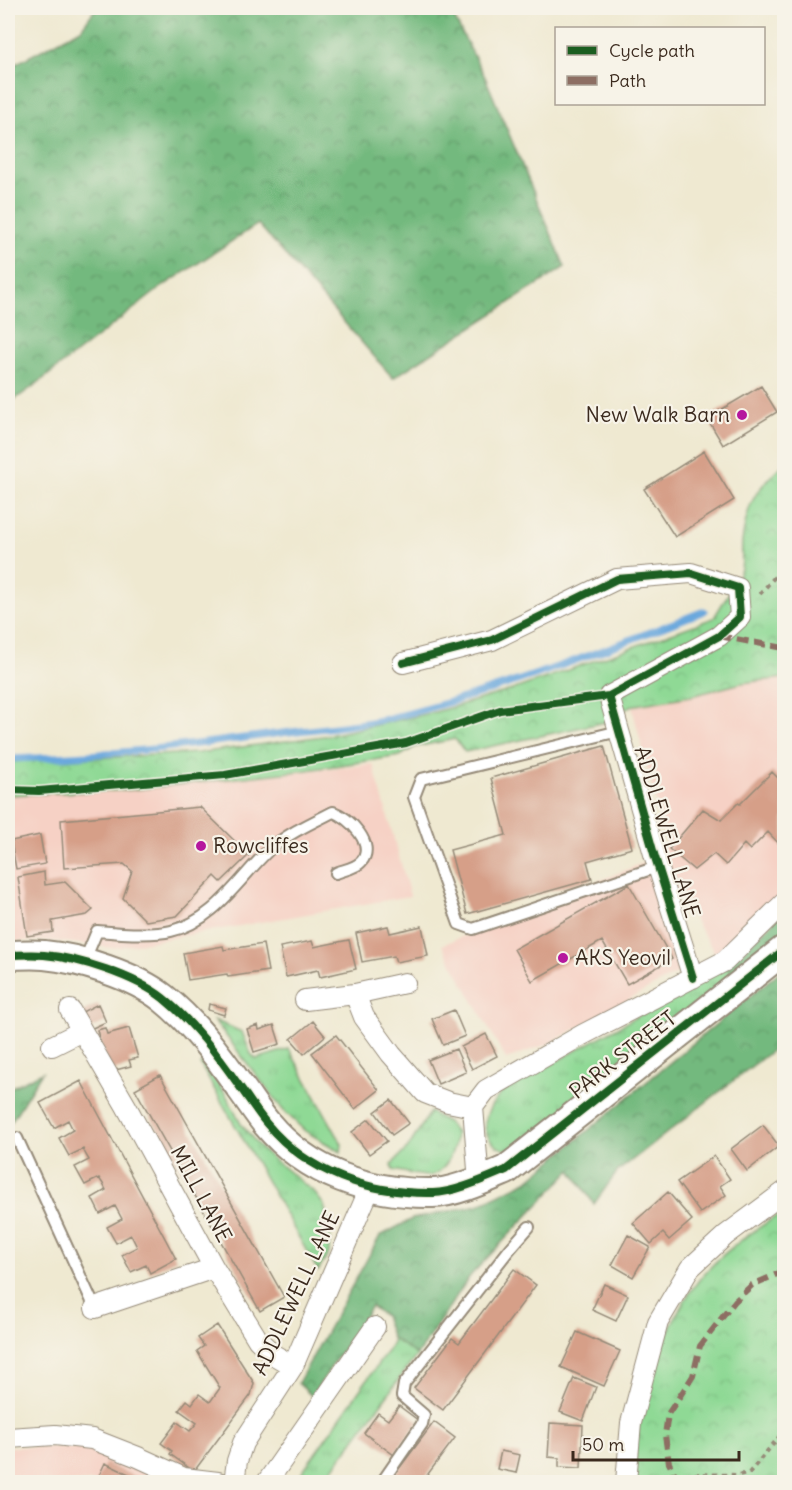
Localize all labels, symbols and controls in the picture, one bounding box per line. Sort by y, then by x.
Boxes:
legend [555,27,765,105]
text: Cycle path [609,39,695,62]
text: Path [609,69,646,92]
place label: New Walk Barn [586,401,730,428]
marker: New Walk Barn [735,408,749,422]
street label: ADDLEWELL LANE [629,743,706,921]
place label: Rowcliffes [213,832,309,859]
marker: Rowcliffes [194,839,208,853]
place label: AKS Yeovil [575,944,671,971]
marker: AKS Yeovil [556,951,570,965]
street label: PARK STREET [564,1004,682,1105]
street label: MILL LANE [165,1141,238,1247]
street label: ADDLEWELL LANE [246,1206,345,1379]
scale bar [573,1424,740,1462]
text: 50 m [582,1433,624,1456]

